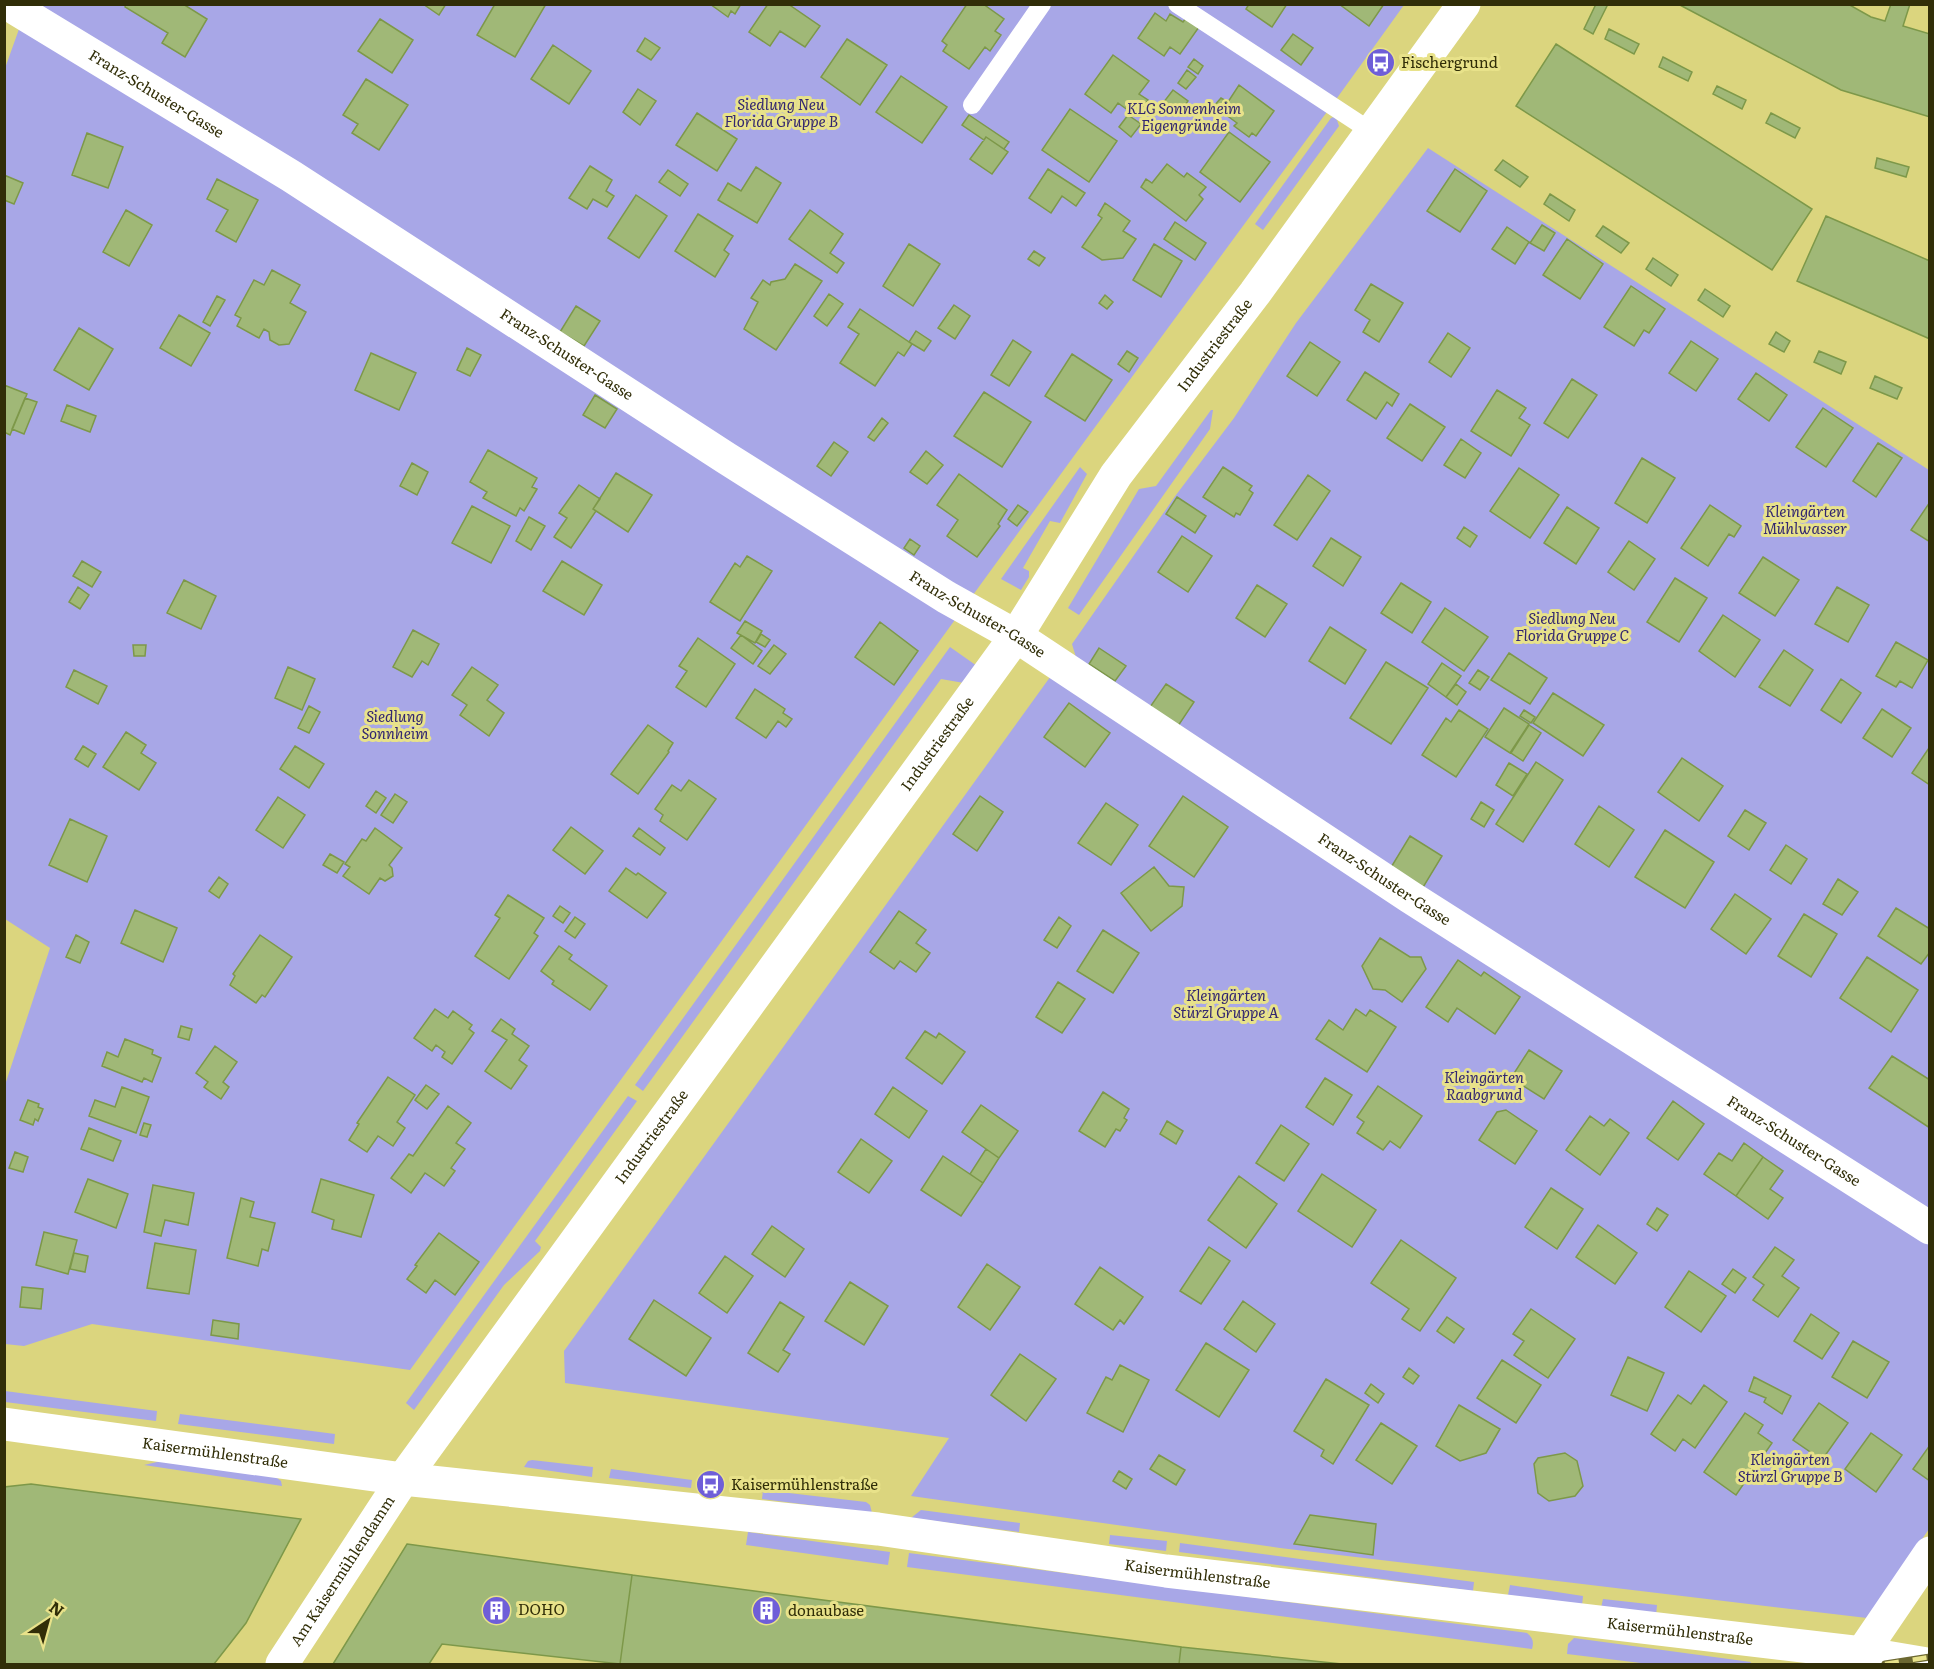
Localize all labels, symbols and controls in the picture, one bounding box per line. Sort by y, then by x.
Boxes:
street label: Franz-Schuster-Gasse [85,43,229,143]
bus stop icon: Fischergrund [1364,47,1396,79]
place label: Fischergrund [1401,50,1498,73]
park label: Siedlung Neu Florida Gruppe B [724,92,838,132]
park label: KLG Sonnenheim Eigengründe [1127,96,1241,136]
street label: Industriestraße [1171,293,1257,396]
street label: Franz-Schuster-Gasse [496,302,639,405]
park label: Kleingärten Mühlwasser [1763,499,1847,539]
street label: Franz-Schuster-Gasse [905,564,1051,663]
park label: Siedlung Neu Florida Gruppe C [1515,606,1629,646]
street label: Industriestraße [894,691,979,795]
park label: Siedlung Sonnheim [362,704,428,744]
street label: Franz-Schuster-Gasse [1314,826,1456,930]
park label: Kleingärten Stürzl Gruppe A [1173,983,1279,1023]
park label: Kleingärten Raabgrund [1444,1065,1524,1105]
street label: Industriestraße [608,1084,693,1188]
street label: Franz-Schuster-Gasse [1723,1089,1866,1191]
street label: Kaisermühlenstraße [141,1430,290,1473]
park label: Kleingärten Stürzl Gruppe B [1738,1447,1842,1487]
bus stop icon: Kaisermühlenstraße [694,1469,726,1501]
place label: Kaisermühlenstraße [731,1472,878,1495]
street label: Am Kaisermühlendamm [284,1490,400,1650]
street label: Kaisermühlenstraße [1123,1552,1272,1593]
north arrow [18,1591,78,1651]
text: N [45,1594,70,1622]
building icon: DOHO [481,1594,513,1626]
building icon: donaubase [751,1595,783,1627]
place label: DOHO [518,1597,565,1620]
place label: donaubase [788,1598,864,1621]
street label: Kaisermühlenstraße [1606,1610,1755,1650]

